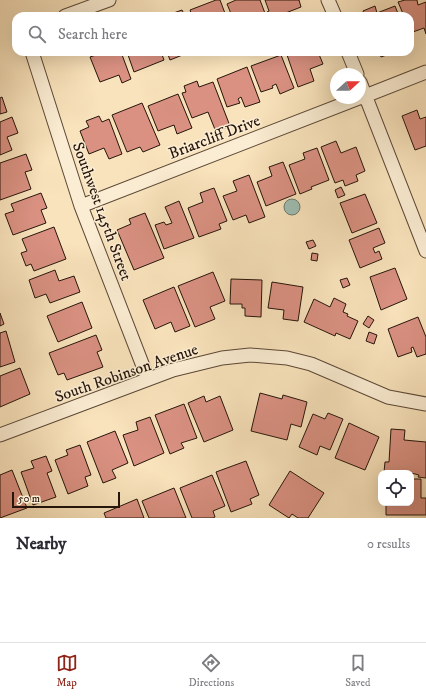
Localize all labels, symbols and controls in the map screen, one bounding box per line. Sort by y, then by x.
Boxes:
search box [12,12,414,56]
icon: search [26,23,48,45]
text: Search here [58,25,127,44]
north arrow [330,68,366,104]
street label: Briarcliff Drive [166,110,263,164]
street label: Southwest 145th Street [68,139,136,283]
street label: South Robinson Avenue [52,339,201,407]
map controls [378,470,414,506]
button: locate [378,470,414,506]
scale bar [12,490,120,509]
text: 50 m [18,492,40,506]
text: Nearby [16,533,66,555]
text: 0 results [367,536,410,552]
tab: Map [56,652,78,690]
tab: Directions [189,652,234,690]
tab: Saved [345,652,370,690]

